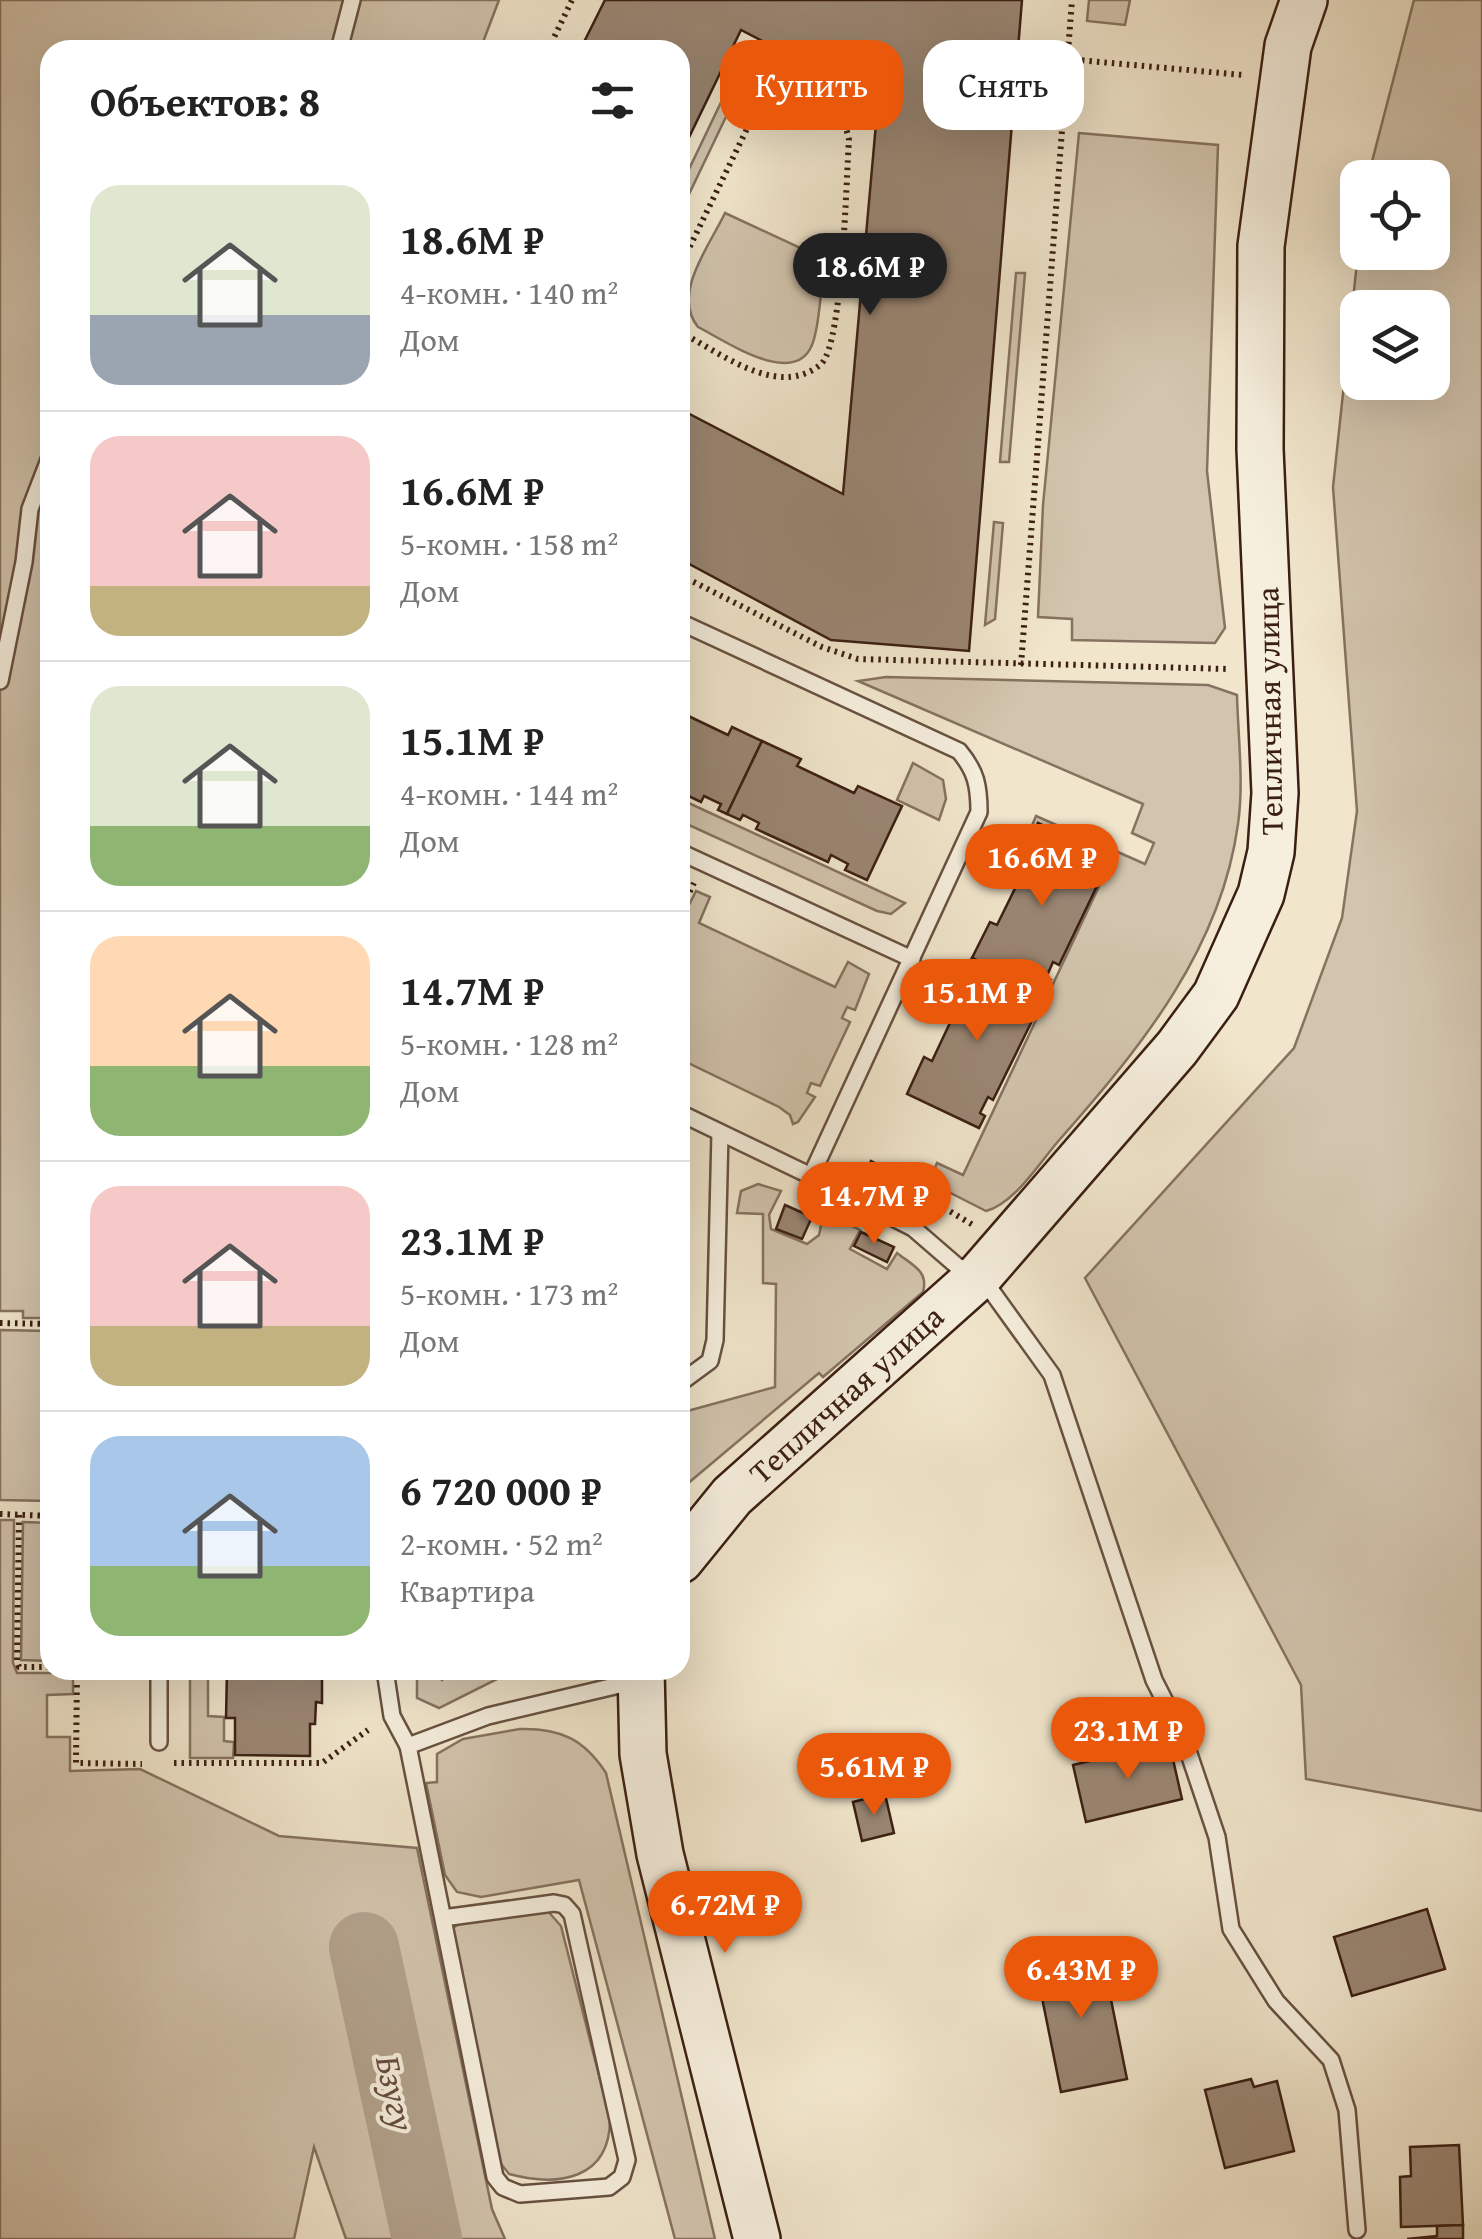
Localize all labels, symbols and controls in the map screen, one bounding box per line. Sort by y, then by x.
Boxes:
chip: Купить [720,40,903,130]
chip: Снять [923,40,1084,130]
text: Объектов: 8 [90,70,320,131]
icon: filters [585,73,640,128]
map controls [1340,160,1450,400]
button: locate [1340,160,1450,270]
text: 18.6M ₽ [400,208,544,269]
icon: home [170,225,290,345]
pin: 18.6M ₽ [778,233,962,318]
text: 18.6M ₽ [815,242,925,289]
text: 4-комн. · 140 m² [400,269,618,316]
button: layers [1340,290,1450,400]
text: Дом [400,316,460,363]
text: 16.6M ₽ [400,459,544,520]
icon: home [170,476,290,596]
text: 5-комн. · 158 m² [400,520,618,567]
text: Дом [400,567,460,614]
street label: Тепличная улица [1243,586,1295,835]
text: 15.1M ₽ [400,709,544,770]
icon: home [170,726,290,846]
text: 4-комн. · 144 m² [400,770,618,817]
text: Дом [400,817,460,864]
pin: 16.6M ₽ [950,824,1134,909]
text: 16.6M ₽ [987,833,1097,880]
text: 14.7M ₽ [400,959,544,1020]
pin: 15.1M ₽ [885,959,1069,1044]
text: 15.1M ₽ [922,968,1032,1015]
icon: home [170,976,290,1096]
text: 5-комн. · 128 m² [400,1020,618,1067]
text: Дом [400,1067,460,1114]
pin: 14.7M ₽ [782,1162,966,1247]
text: 14.7M ₽ [819,1171,929,1218]
text: 23.1M ₽ [400,1209,544,1270]
icon: home [170,1226,290,1346]
text: 5-комн. · 173 m² [400,1270,618,1317]
street label: Тепличная улица [738,1293,955,1494]
text: Дом [400,1317,460,1364]
text: 6 720 000 ₽ [400,1459,602,1520]
icon: home [170,1476,290,1596]
text: 2-комн. · 52 m² [400,1520,603,1567]
text: Квартира [400,1567,535,1614]
pin: 23.1M ₽ [1036,1697,1220,1782]
text: 23.1M ₽ [1073,1706,1183,1753]
pin: 5.61M ₽ [782,1733,966,1818]
text: 5.61M ₽ [819,1742,929,1789]
pin: 6.72M ₽ [633,1871,817,1956]
text: 6.72M ₽ [670,1880,780,1927]
pin: 6.43M ₽ [989,1936,1173,2021]
text: 6.43M ₽ [1026,1945,1136,1992]
water label: Бзугу [363,2050,429,2136]

